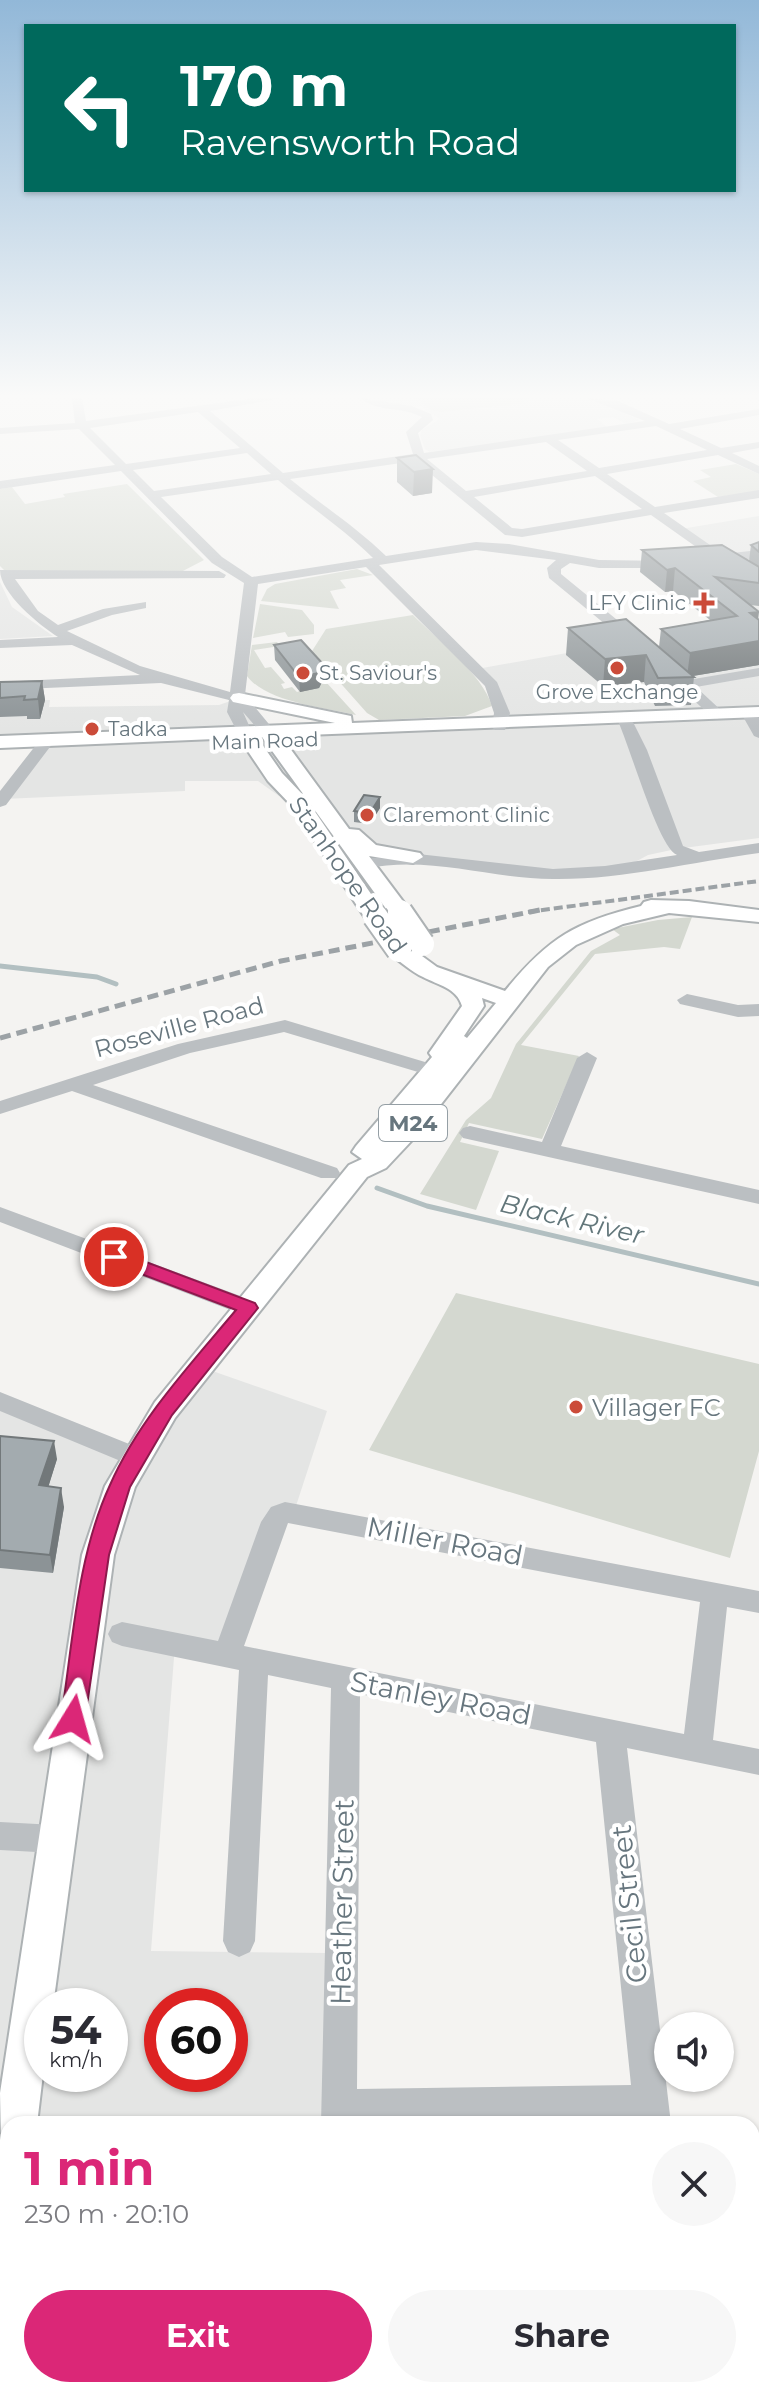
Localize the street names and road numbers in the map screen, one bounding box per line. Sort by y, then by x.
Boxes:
street label: Main Road [211,727,319,755]
street label: Stanhope Road [283,791,413,959]
street label: Roseville Road [91,990,267,1064]
road number: M24 [379,1105,447,1141]
street label: Miller Road [364,1509,526,1573]
street label: Stanley Road [348,1664,534,1732]
street label: Heather Street [323,1799,361,2005]
street label: Cecil Street [604,1823,654,1985]

